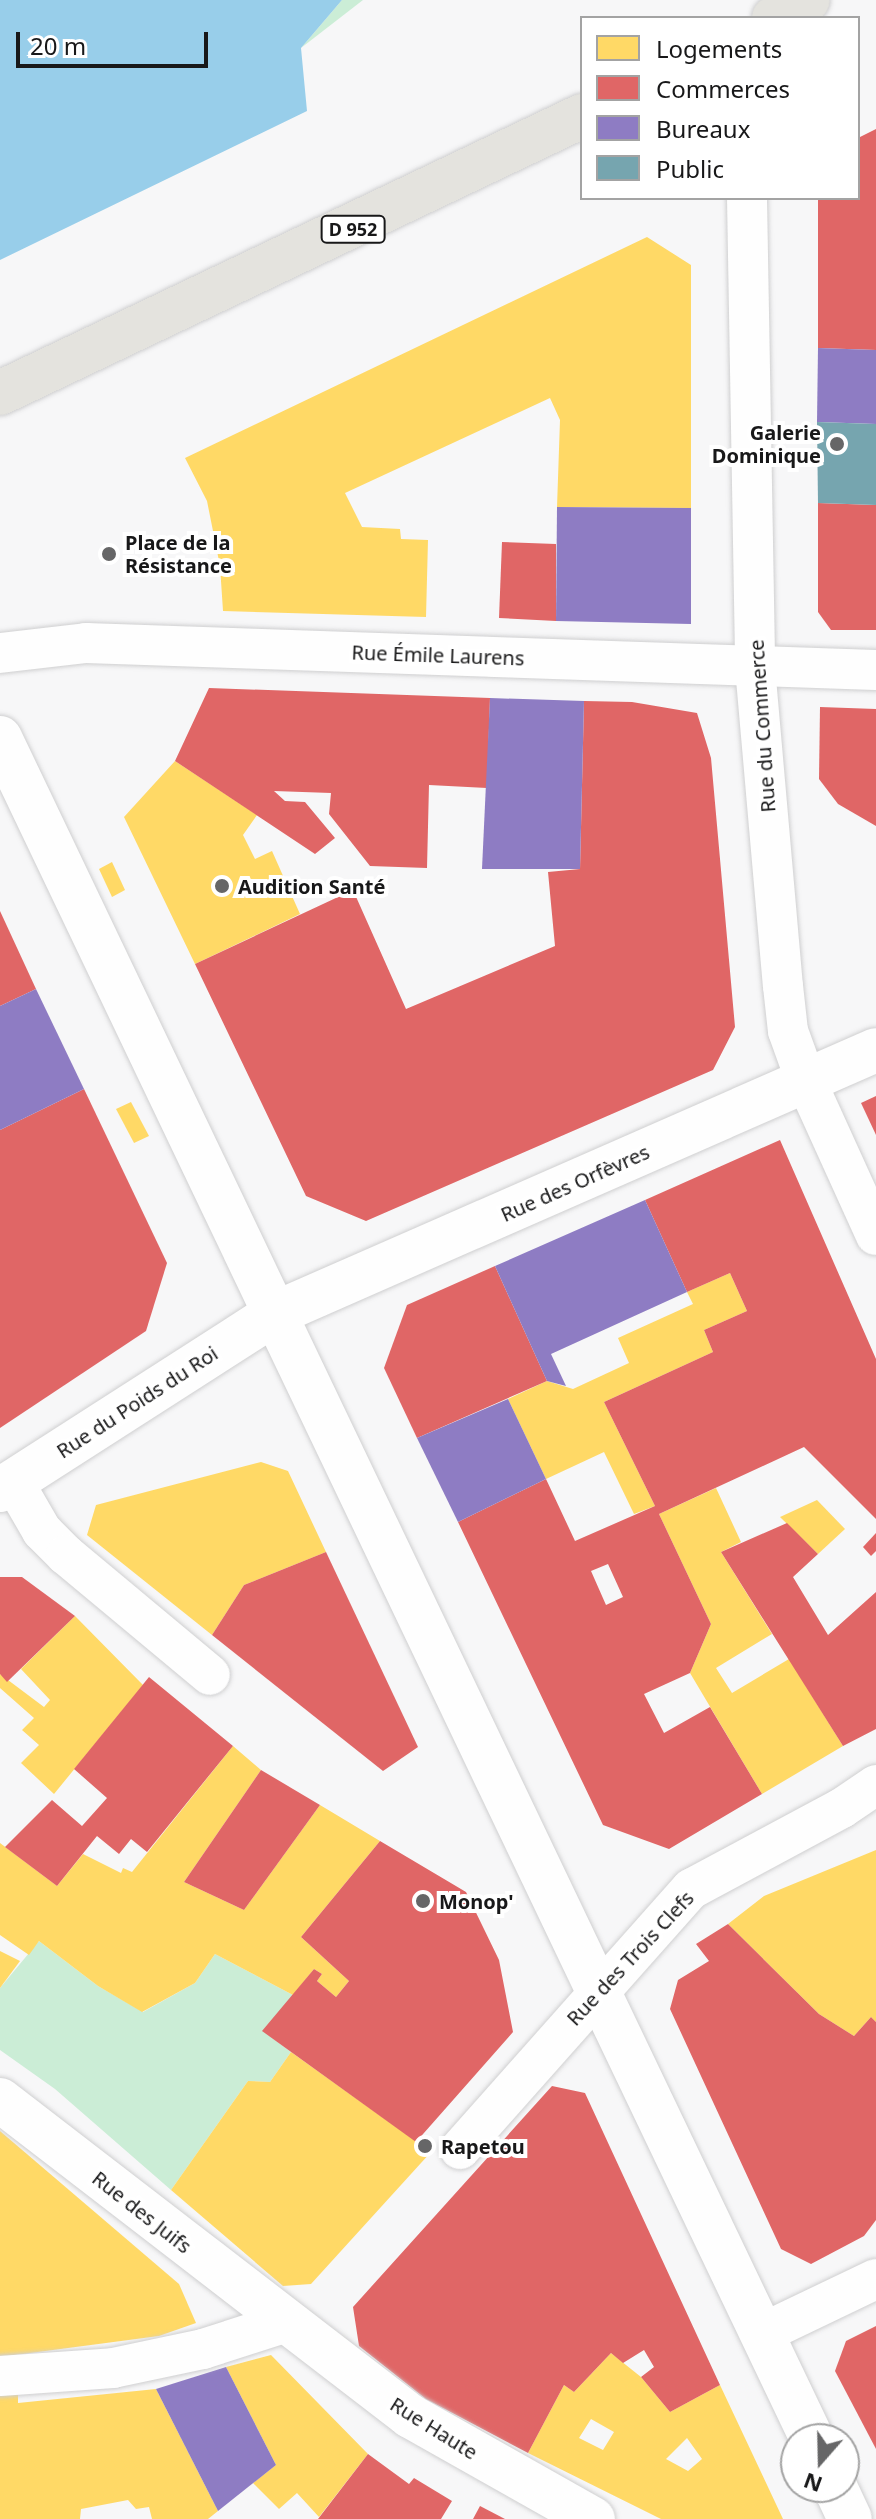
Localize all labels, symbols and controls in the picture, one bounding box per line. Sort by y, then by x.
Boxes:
scale bar [20,16,212,66]
legend [580,16,860,200]
text: 20 m [30,29,86,62]
text: Logements [656,32,782,65]
text: Commerces [656,72,790,105]
text: Bureaux [656,112,750,145]
text: Public [656,152,724,185]
road number: D 952 [319,215,387,243]
place label: Galerie Dominique [712,420,821,467]
marker: Galerie Dominique [828,435,846,453]
place label: Place de la Résistance [125,530,232,577]
marker: Place de la Résistance [100,545,118,563]
street label: Rue du Commerce [744,639,780,813]
street label: Rue Émile Laurens [351,640,525,670]
place label: Audition Santé [238,874,385,898]
marker: Audition Santé [213,877,231,895]
street label: Rue des Orfèvres [497,1139,653,1227]
street label: Rue du Poids du Roi [52,1341,222,1463]
street label: Rue des Trois Clefs [561,1886,699,2030]
place label: Monop' [439,1889,514,1913]
marker: Monop' [414,1892,432,1910]
place label: Rapetou [441,2134,525,2158]
marker: Rapetou [416,2137,434,2155]
street label: Rue des Juifs [88,2166,196,2258]
street label: Rue Haute [386,2392,482,2464]
north arrow [780,2423,860,2503]
text: N [799,2467,826,2501]

